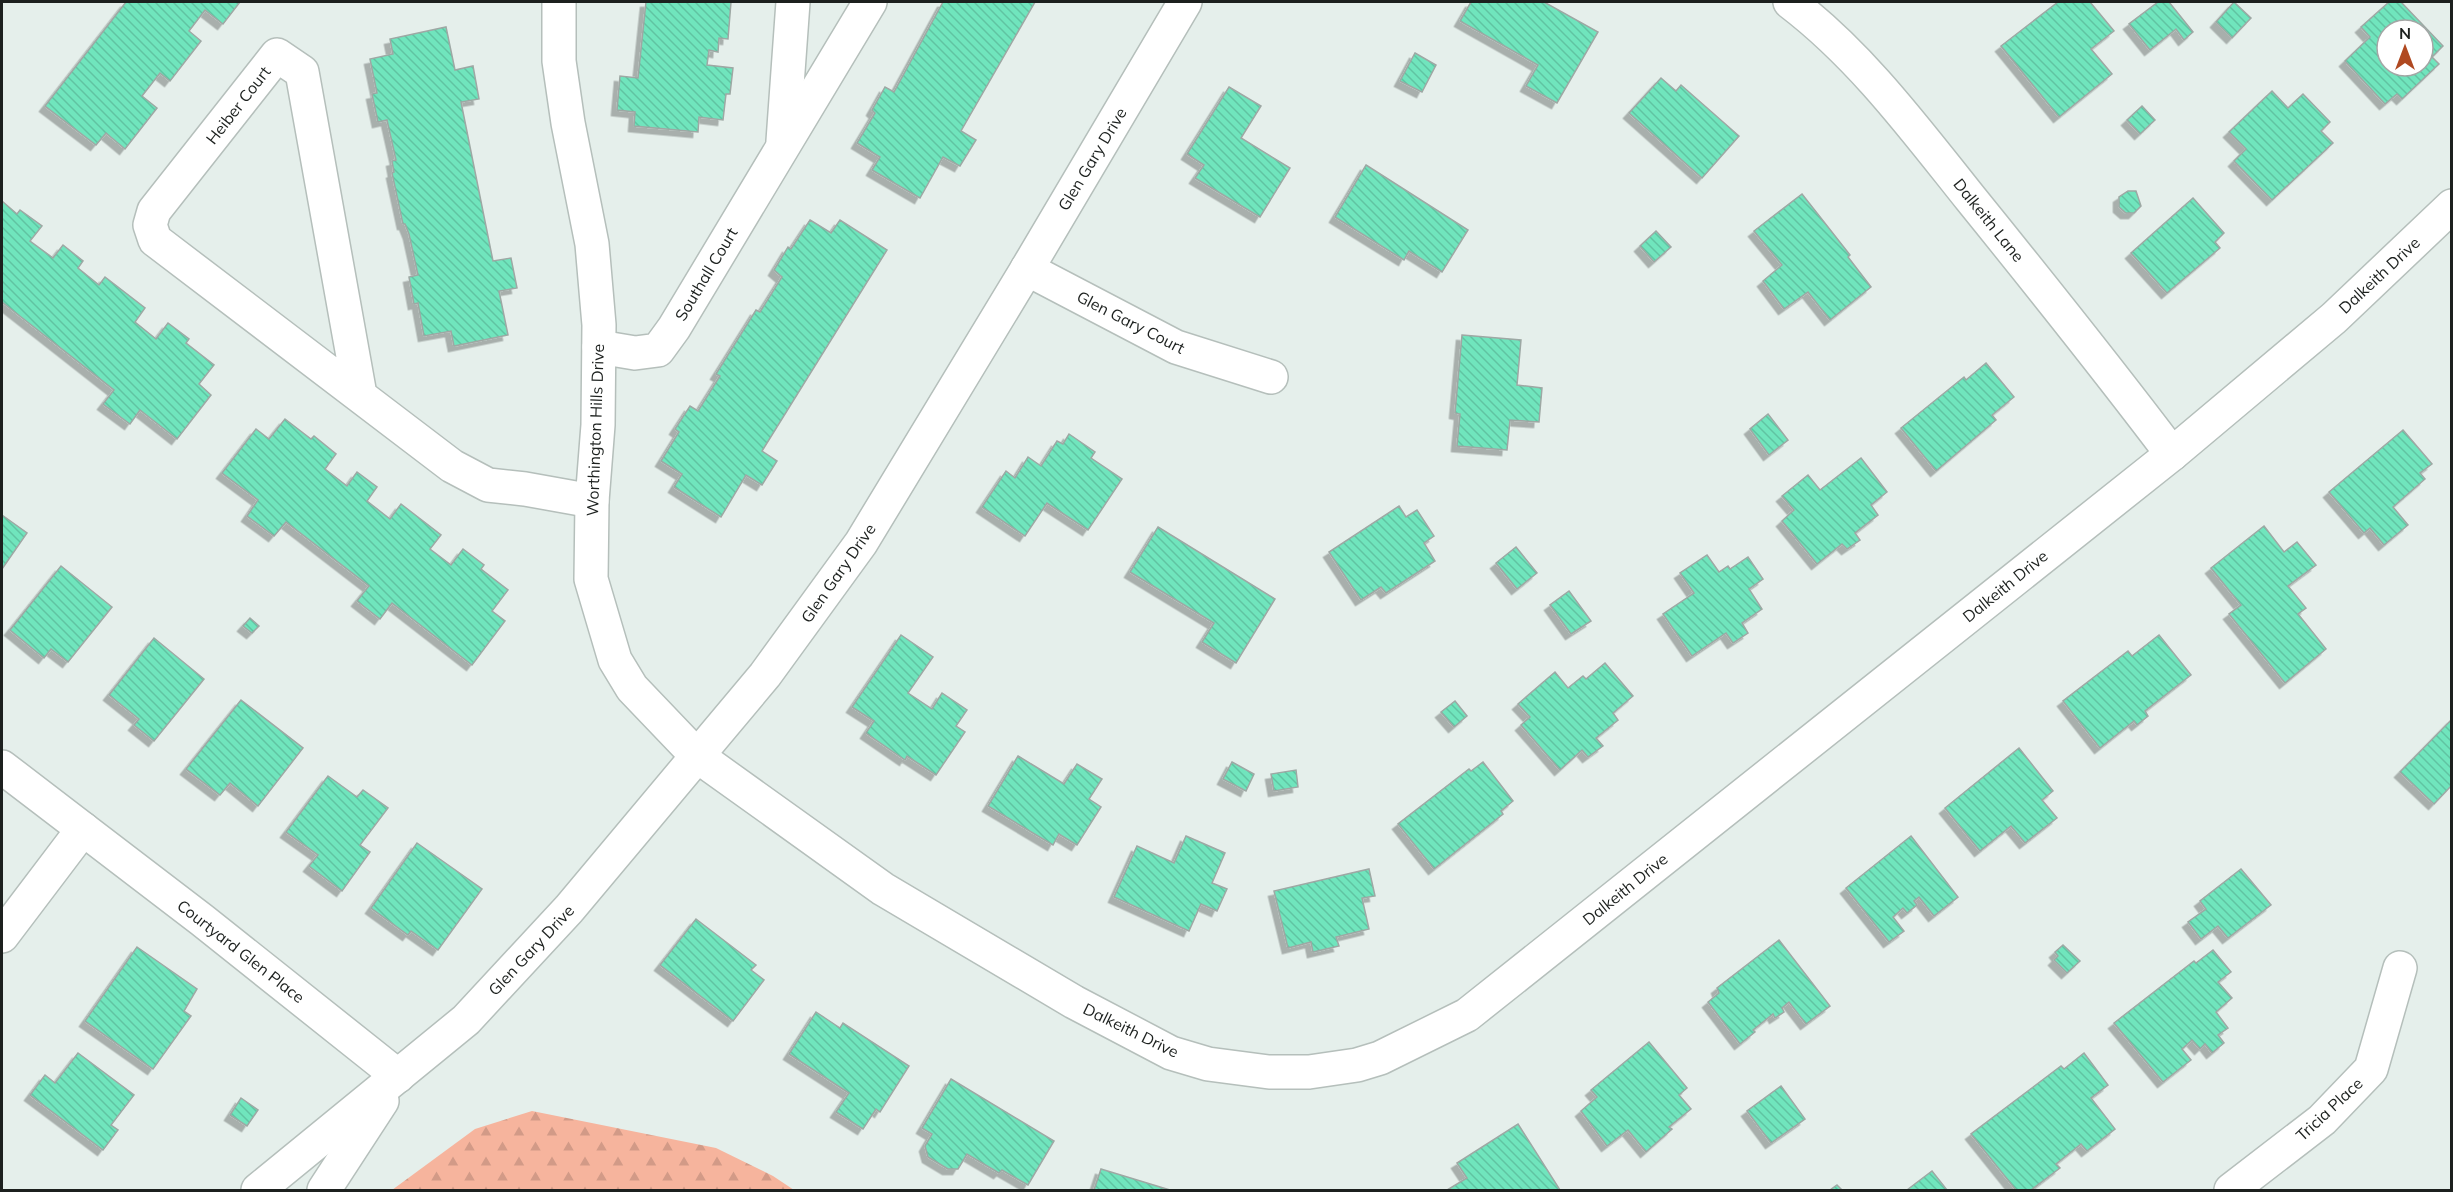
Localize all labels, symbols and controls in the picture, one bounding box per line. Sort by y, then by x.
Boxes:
north arrow [2375,18,2435,78]
text: N [2399,23,2411,43]
street label: Heiber Court [201,62,275,148]
street label: Glen Gary Drive [1053,104,1131,214]
street label: Dalkeith Lane [1949,174,2029,266]
street label: Southall Court [670,223,742,324]
street label: Dalkeith Drive [2334,232,2424,318]
street label: Glen Gary Court [1074,286,1189,358]
street label: Worthington Hills Drive [582,343,608,517]
street label: Glen Gary Drive [796,519,880,627]
street label: Dalkeith Drive [1958,546,2052,626]
street label: Dalkeith Drive [1578,849,1672,929]
street label: Courtyard Glen Place [173,895,309,1007]
street label: Glen Gary Drive [484,901,578,999]
street label: Dalkeith Drive [1080,998,1182,1062]
street label: Tricia Place [2292,1073,2366,1145]

